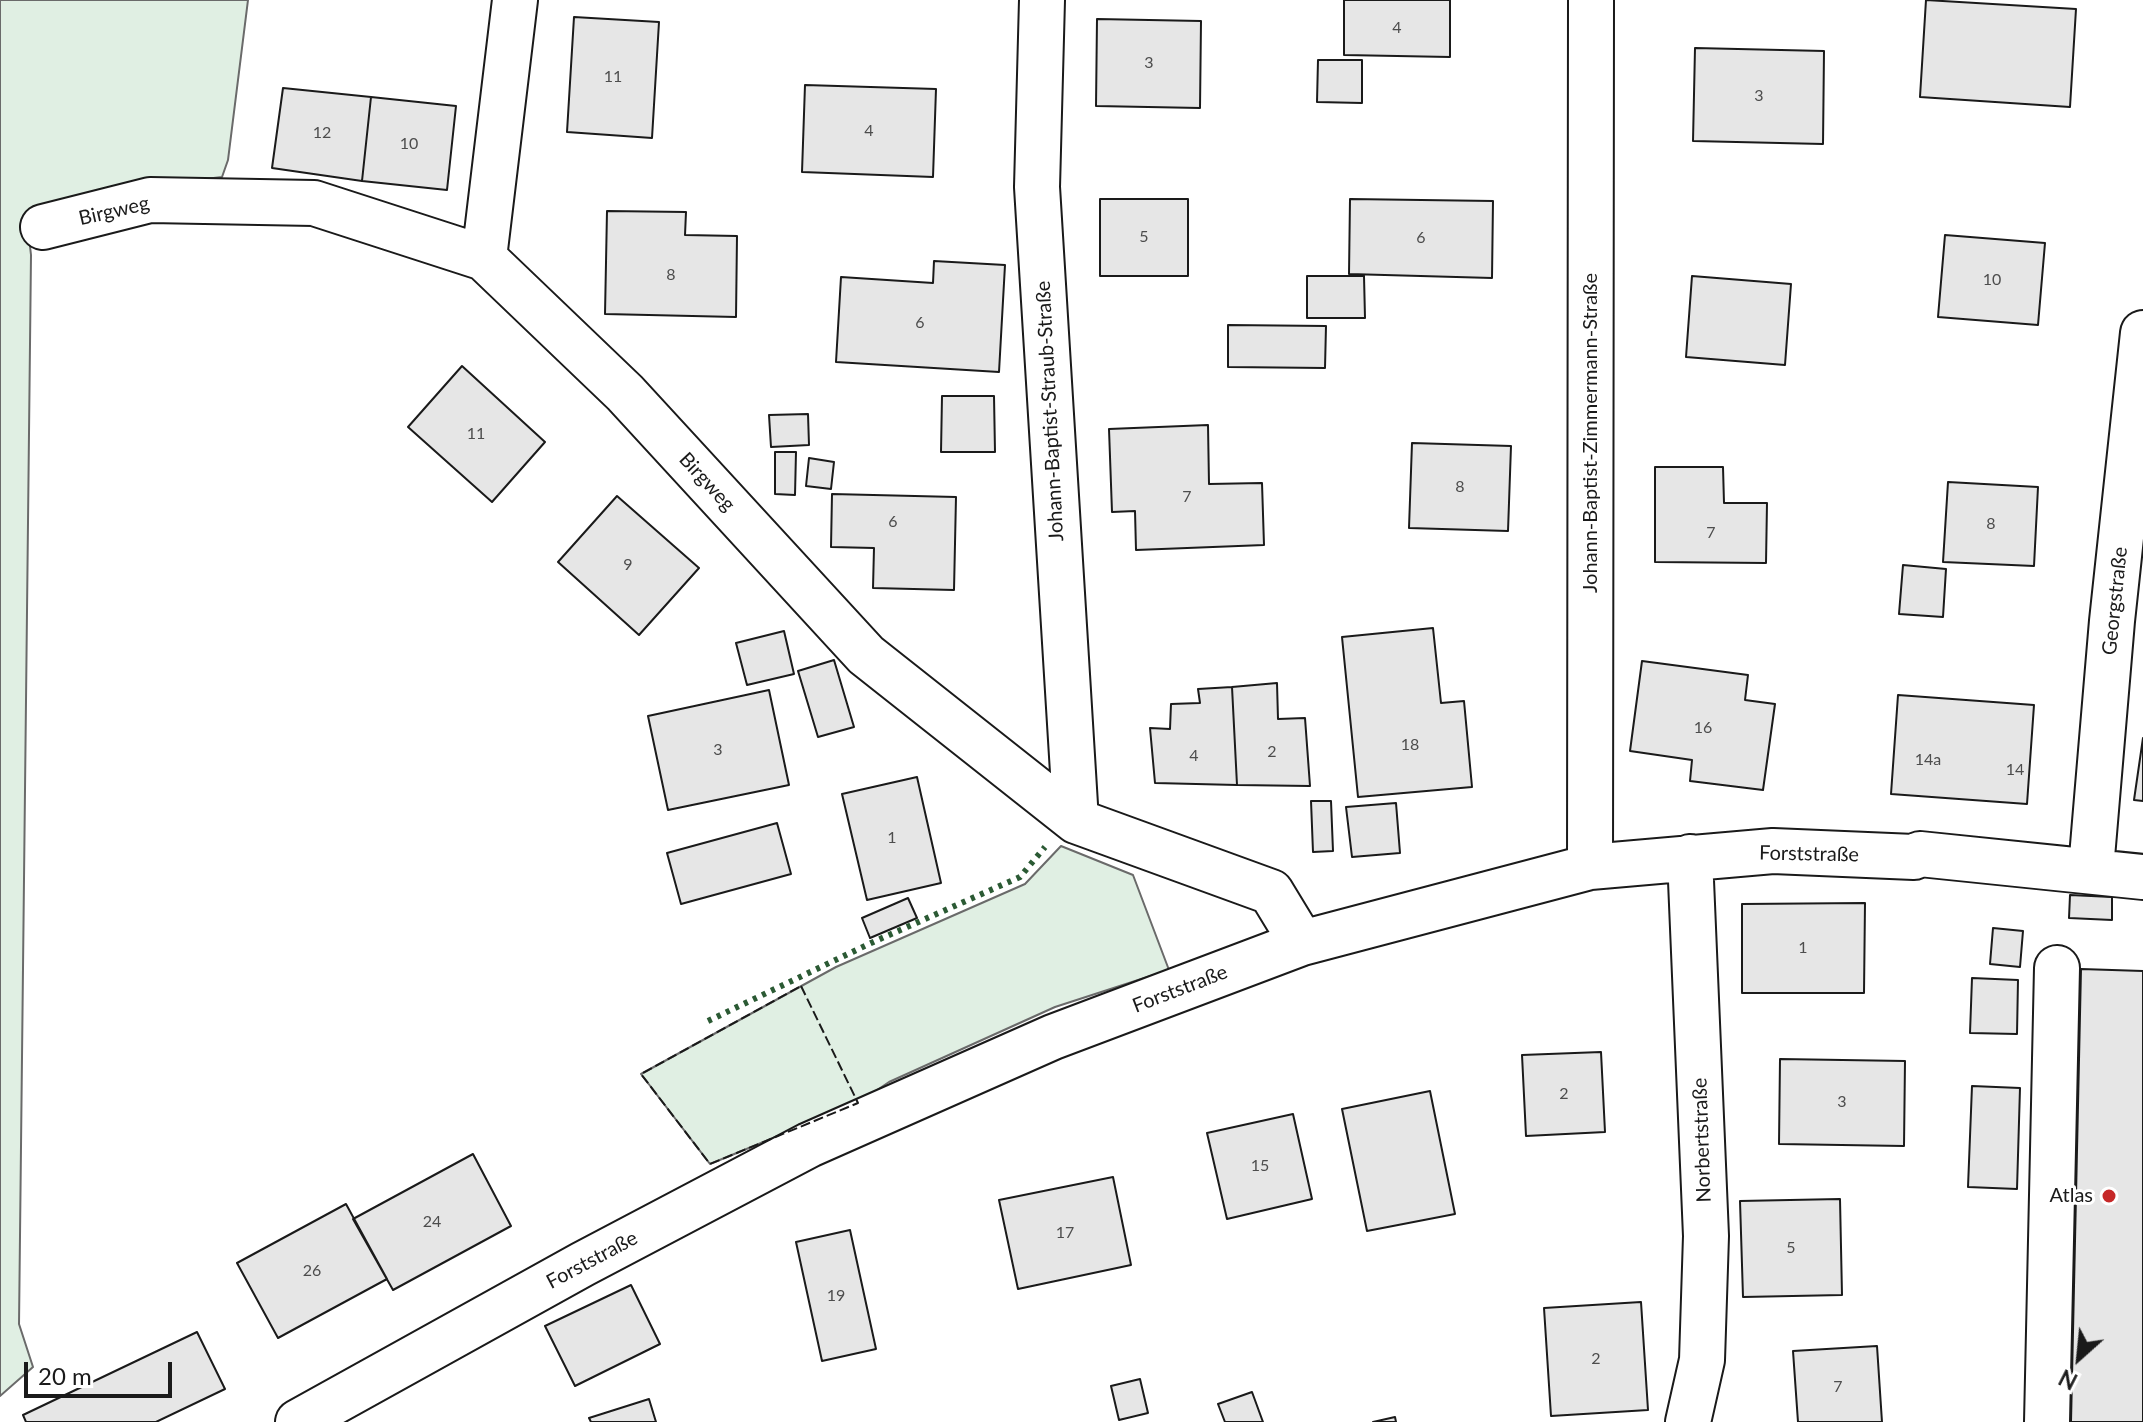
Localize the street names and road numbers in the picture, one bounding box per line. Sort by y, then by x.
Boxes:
street label: Birgweg [76,191,152,231]
street label: Johann-Baptist-Zimmermann-Straße [1579,273,1603,593]
street label: Johann-Baptist-Straub-Straße [1031,280,1069,542]
street label: Birgweg [674,448,740,516]
street label: Georgstraße [2097,546,2133,656]
street label: Forststraße [1759,841,1859,867]
street label: Forststraße [1129,960,1231,1018]
street label: Norbertstraße [1688,1077,1716,1203]
street label: Forststraße [542,1226,642,1294]

